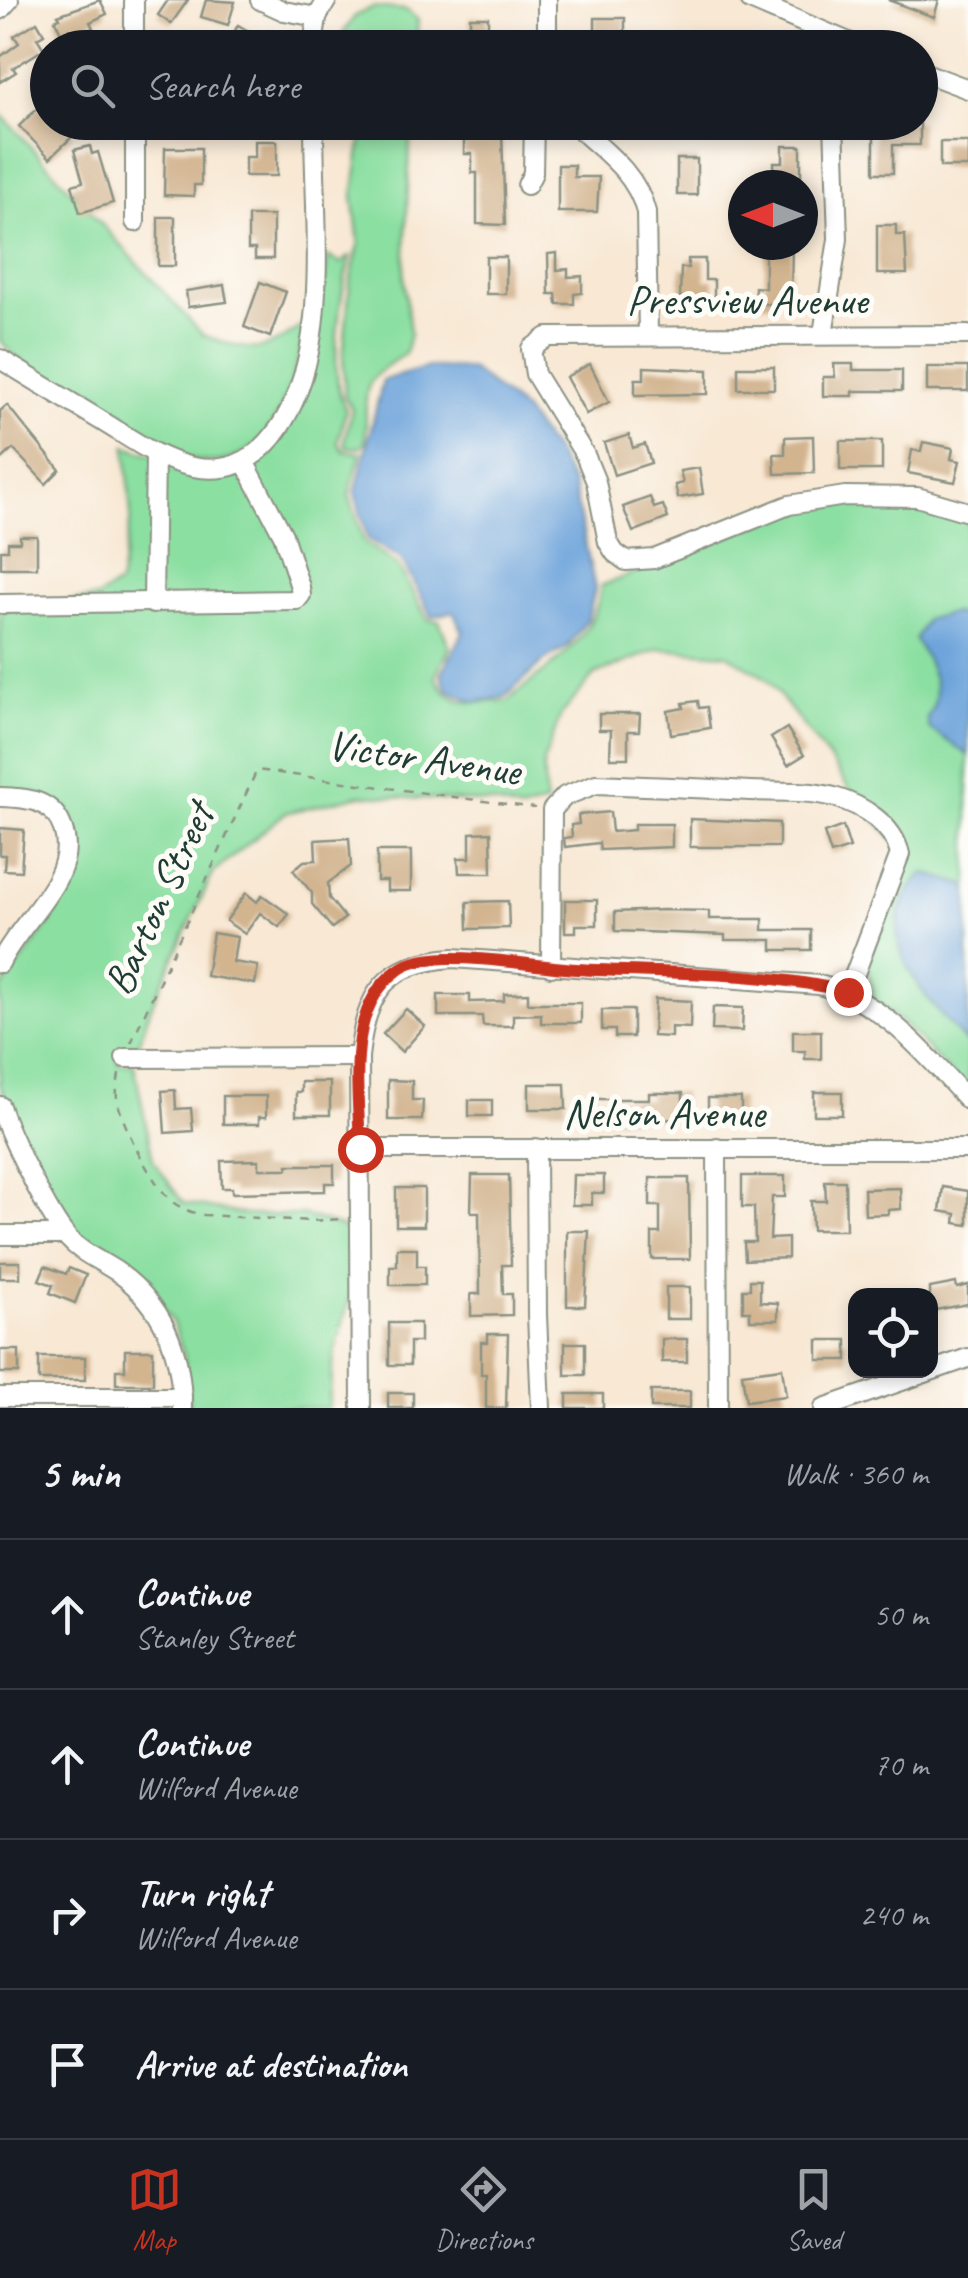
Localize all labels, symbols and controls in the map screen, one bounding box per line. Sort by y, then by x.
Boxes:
search box [30,30,938,140]
icon: search [65,58,120,113]
text: Search here [145,62,300,109]
north arrow [728,170,818,260]
street label: Pressview Avenue [627,274,870,327]
street label: Victor Avenue [324,718,526,798]
street label: Barton Street [92,790,228,1003]
route end [826,970,872,1016]
street label: Nelson Avenue [563,1087,767,1140]
route start [338,1127,384,1173]
map controls [848,1288,938,1378]
button: locate [848,1288,938,1378]
text: 5 min [40,1447,120,1500]
text: Walk · 360 m [784,1453,928,1494]
text: Continue [135,1570,249,1617]
icon: ahead [40,1587,95,1642]
text: 50 m [874,1594,928,1635]
text: Stanley Street [135,1617,294,1658]
text: Continue [135,1720,249,1767]
icon: ahead [40,1737,95,1792]
text: 70 m [874,1744,928,1785]
text: Wilford Avenue [135,1767,297,1808]
text: Turn right [135,1870,269,1917]
icon: right [40,1887,95,1942]
text: 240 m [859,1894,928,1935]
text: Wilford Avenue [135,1917,297,1958]
icon: arrive [40,2037,95,2092]
text: Arrive at destination [135,2041,407,2088]
tab: Map [127,2162,182,2257]
tab: Directions [435,2162,533,2257]
tab: Saved [786,2162,841,2257]

